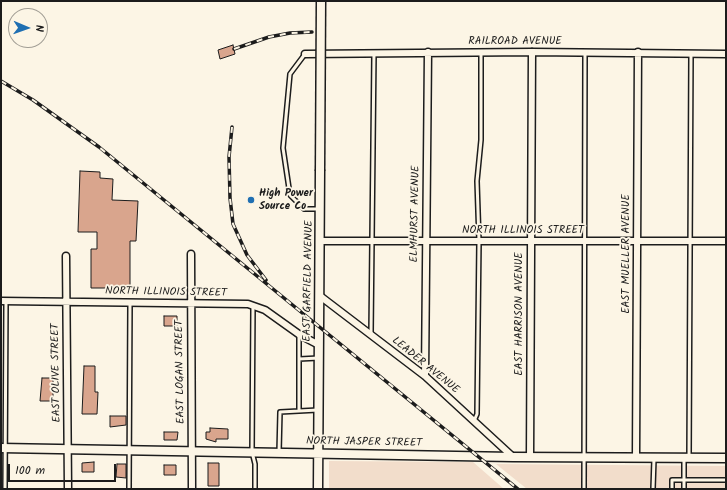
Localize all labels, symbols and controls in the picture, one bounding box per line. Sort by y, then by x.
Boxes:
north arrow [8,8,48,48]
text: N [30,25,48,32]
street label: RAILROAD AVENUE [468,35,562,49]
street label: ELMHURST AVENUE [409,165,423,263]
place label: High Power Source Co [259,187,313,213]
street label: EAST MUELLER AVENUE [620,194,634,314]
marker: High Power Source Co [246,195,256,205]
street label: EAST GARFIELD AVENUE [301,220,317,342]
street label: NORTH ILLINOIS STREET [462,224,584,238]
street label: EAST HARRISON AVENUE [513,252,527,376]
street label: NORTH ILLINOIS STREET [105,285,227,301]
street label: EAST LOGAN STREET [173,320,189,424]
street label: EAST OLIVE STREET [50,323,64,423]
street label: LEADER AVENUE [389,335,461,397]
street label: NORTH JASPER STREET [306,435,422,451]
scale bar [10,456,118,482]
text: 100 m [15,461,45,480]

